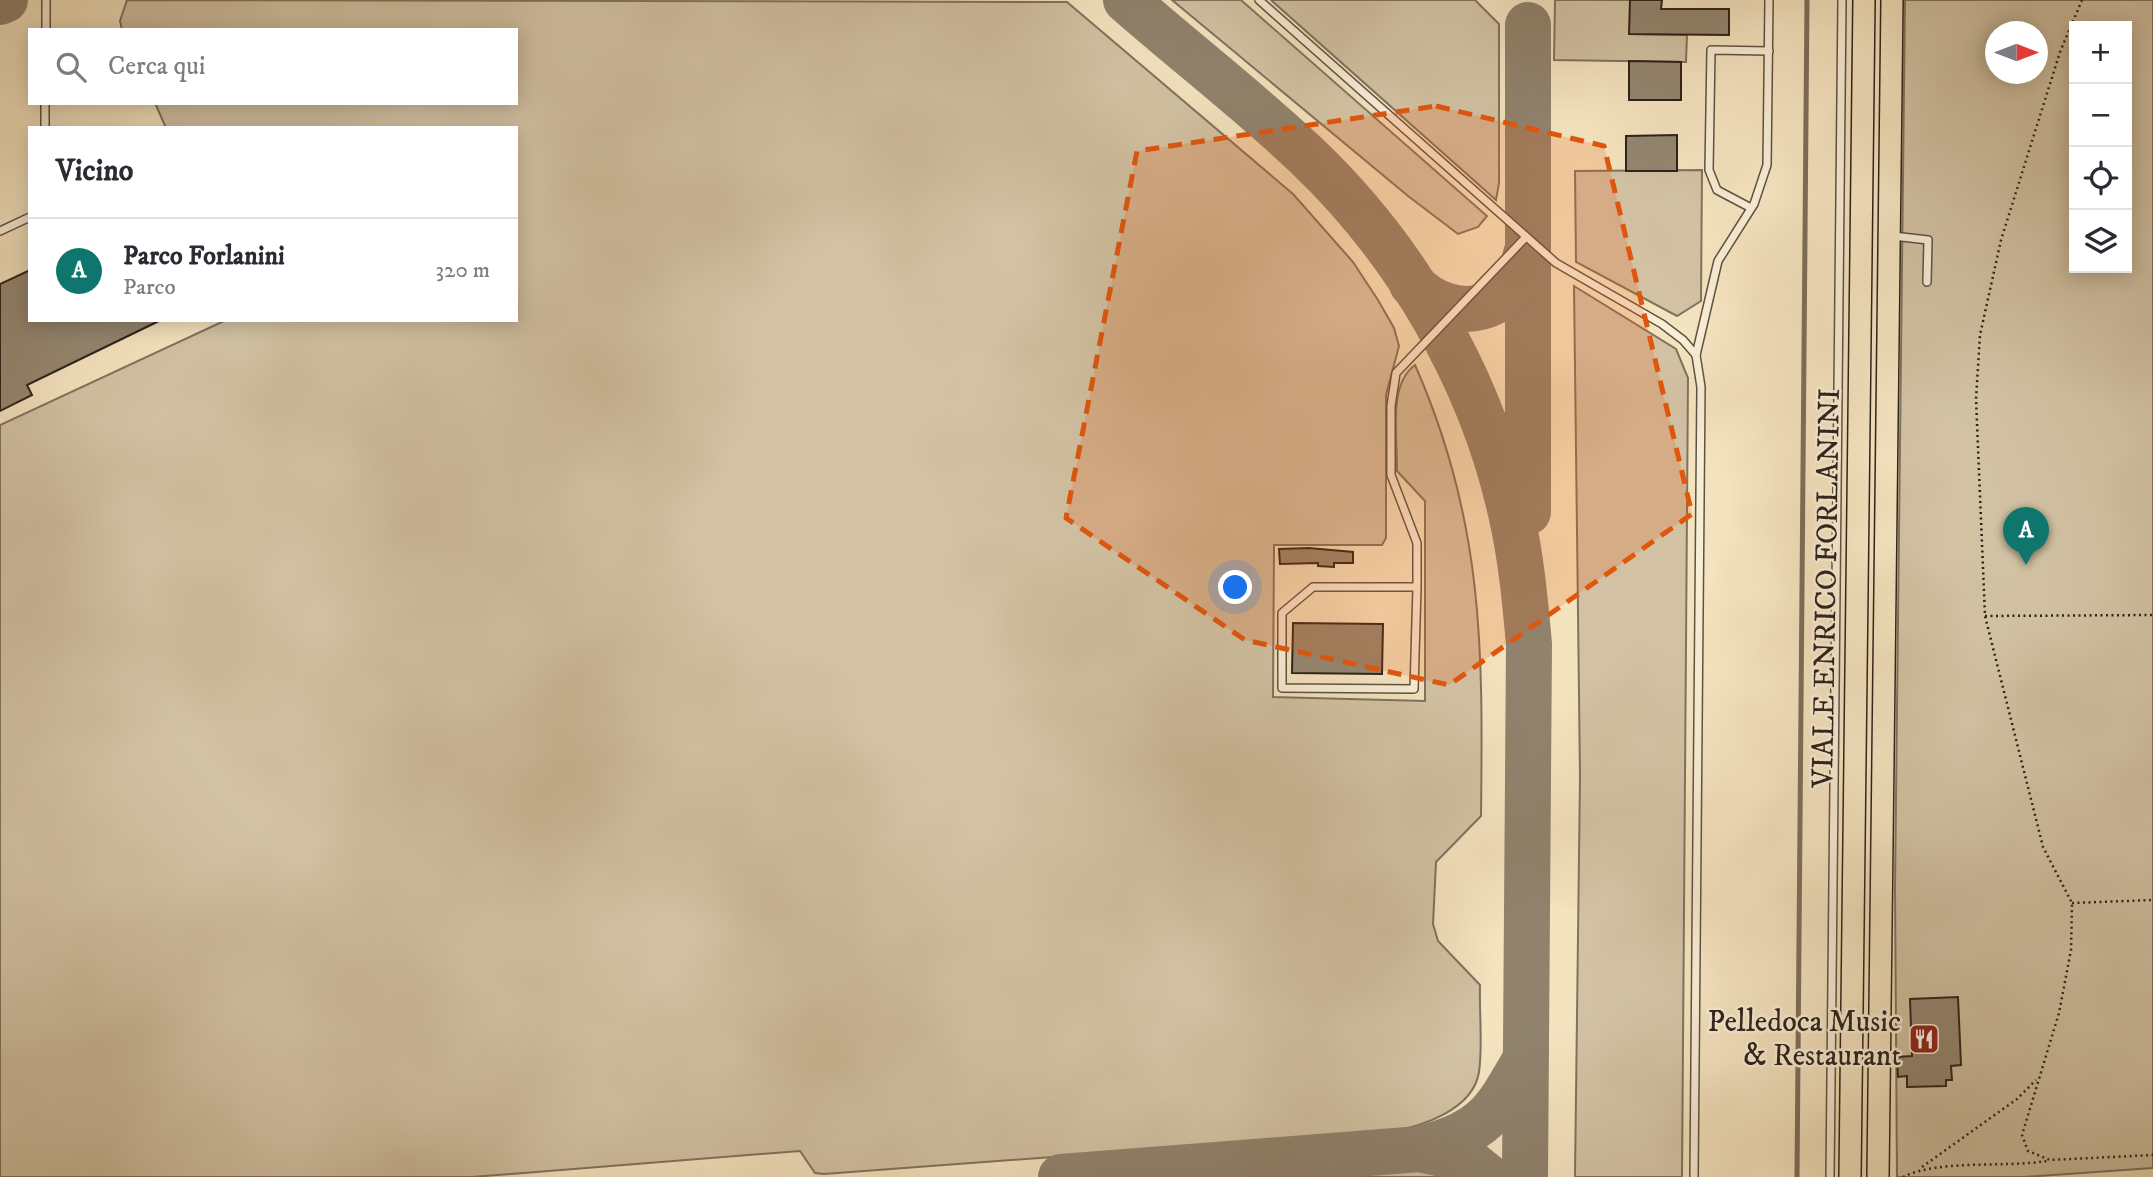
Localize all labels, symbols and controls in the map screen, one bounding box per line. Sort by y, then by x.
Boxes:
north arrow [1985,21,2048,84]
map controls [2069,21,2132,273]
button: + [2069,21,2132,84]
search box [28,28,518,105]
icon: search [52,48,90,86]
text: Cerca qui [108,50,206,83]
button: − [2069,84,2132,147]
button: locate [2069,147,2132,210]
text: Vicino [56,153,133,190]
button: layers [2069,210,2132,273]
text: Parco Forlanini [123,240,285,273]
text: A [72,256,86,285]
text: 320 m [436,256,490,285]
text: Parco [123,273,176,302]
street label: VIALE ENRICO FORLANINI [1805,388,1849,789]
pin: A [2003,507,2049,565]
your location [1218,570,1252,604]
place label: Pelledoca Music & Restaurant [1707,1004,1901,1075]
restaurant icon: Pelledoca Music & Restaurant [1907,1022,1941,1056]

